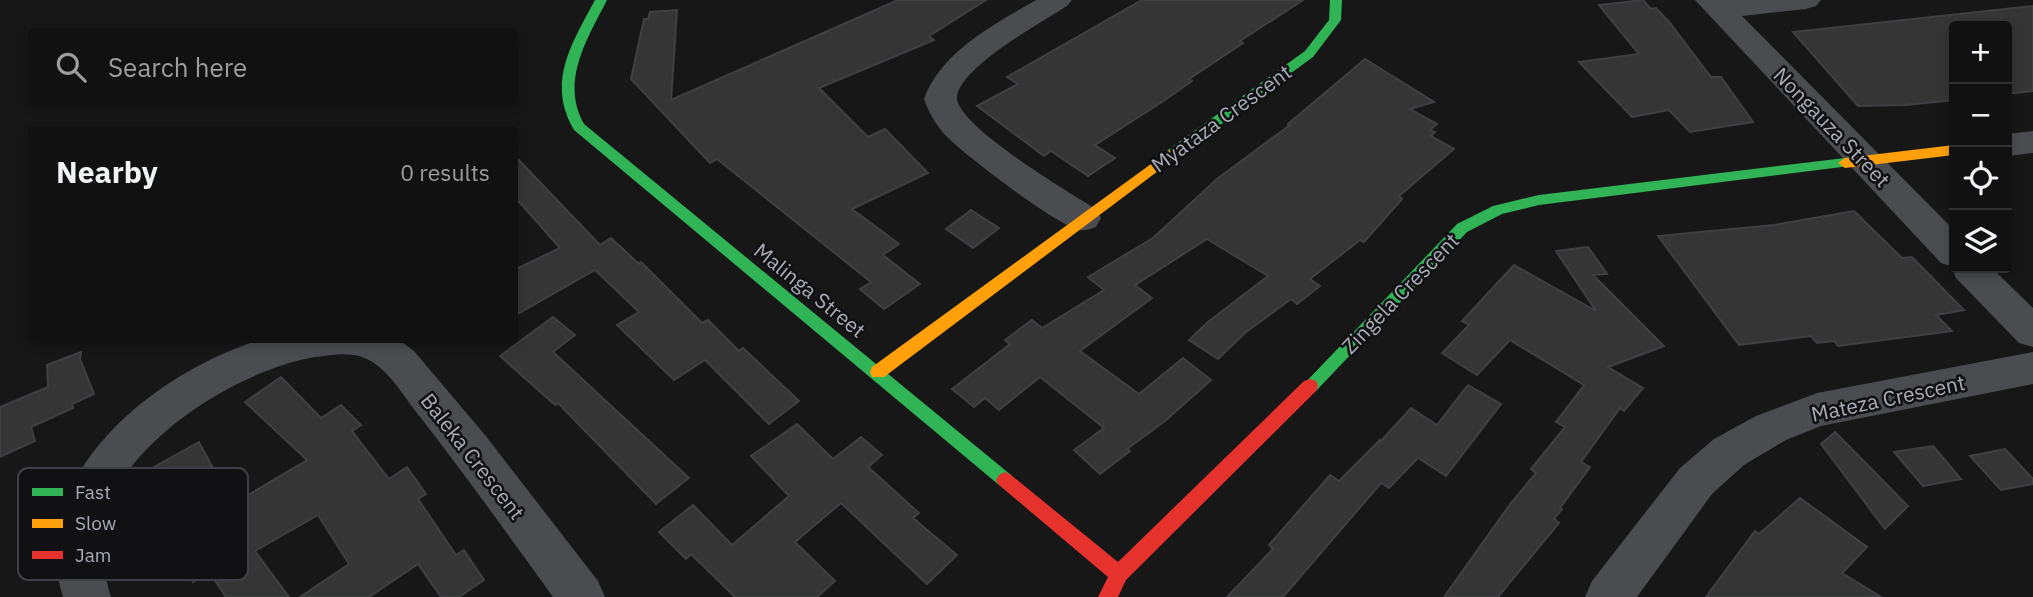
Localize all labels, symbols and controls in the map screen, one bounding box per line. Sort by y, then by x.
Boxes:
map controls [1949,21,2012,273]
button: + [1949,21,2012,84]
search box [28,28,518,105]
icon: search [52,48,90,86]
text: Search here [108,50,247,84]
street label: Myataza Crescent [1145,58,1297,178]
street label: Nongauza Street [1768,61,1896,193]
button: − [1949,84,2012,147]
button: locate [1949,147,2012,210]
text: Nearby [56,152,158,191]
text: 0 results [400,157,490,187]
button: layers [1949,210,2012,273]
street label: Zingela Crescent [1335,227,1465,359]
street label: Malinga Street [748,236,872,344]
street label: Mateza Crescent [1809,368,1967,428]
street label: Baleka Crescent [415,387,531,525]
legend [18,468,248,580]
text: Fast [75,480,111,504]
text: Slow [75,511,116,535]
text: Jam [75,543,111,567]

